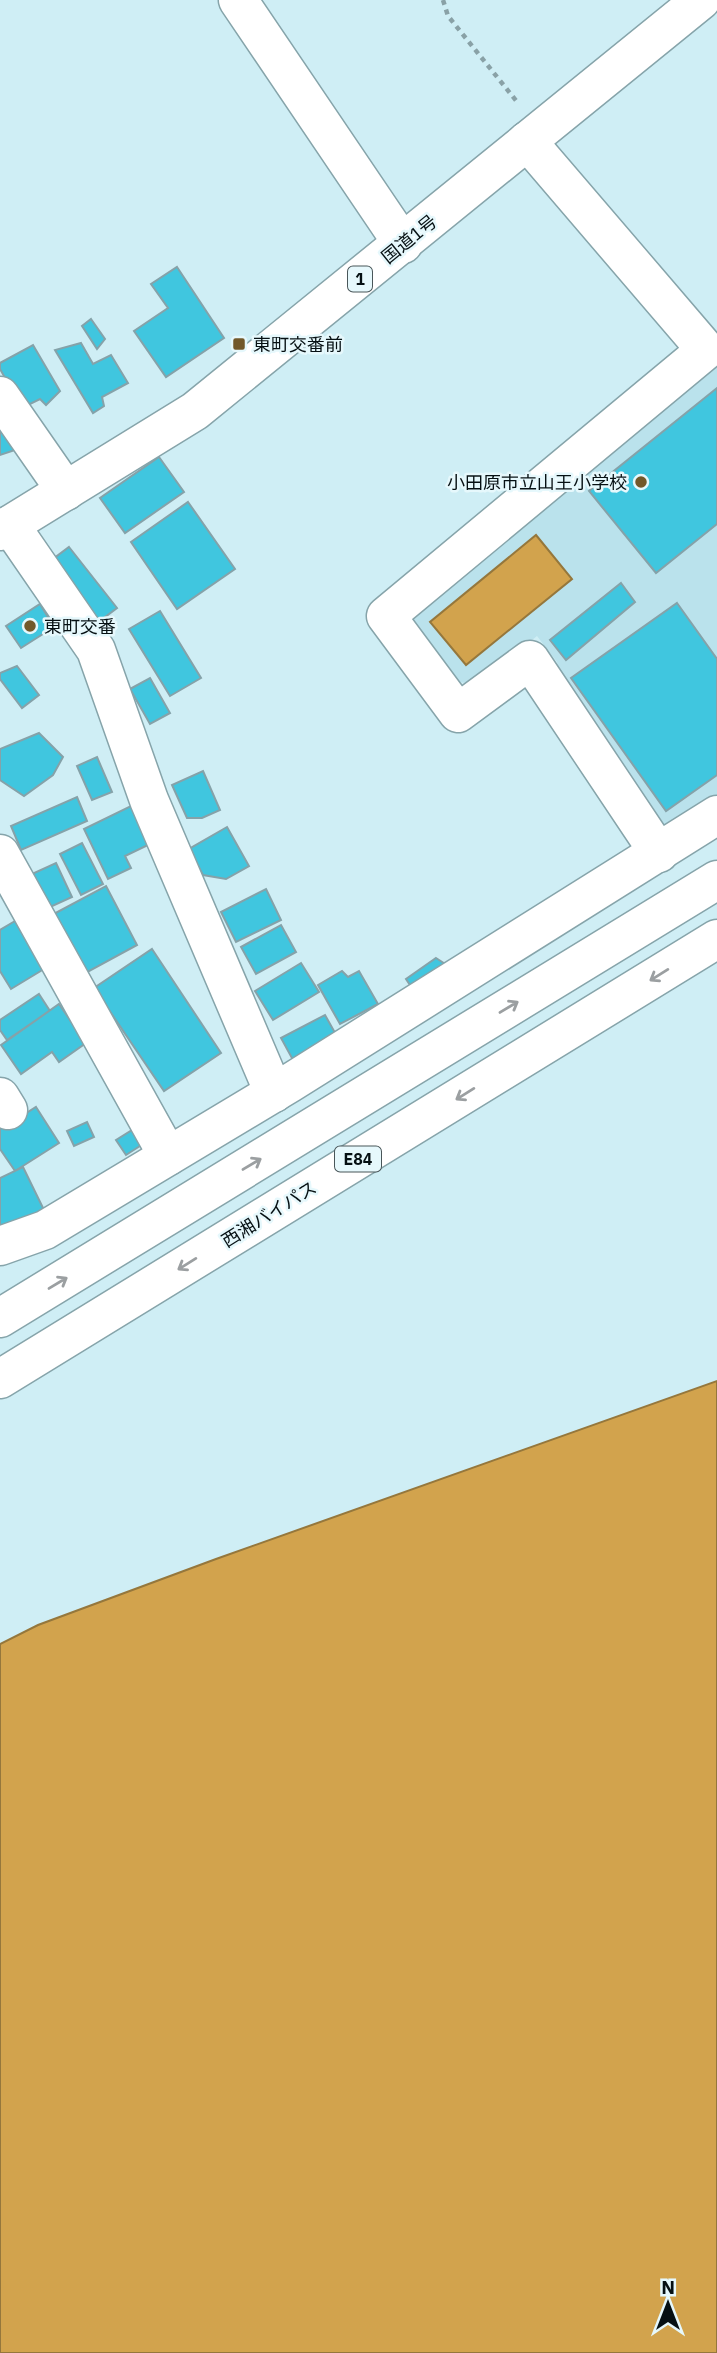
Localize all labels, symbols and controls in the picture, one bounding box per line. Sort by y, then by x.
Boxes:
street label: 国道1号 [377,210,441,268]
road number: 1 [348,266,372,292]
place label: 東町交番前 [253,333,343,356]
marker: 東町交番前 [231,336,247,352]
place label: 小田原市立山王小学校 [447,471,627,494]
marker: 小田原市立山王小学校 [633,474,649,490]
place label: 東町交番 [44,615,116,638]
marker: 東町交番 [22,618,38,634]
one-way arrow [649,969,669,983]
one-way arrow [499,1000,519,1014]
one-way arrow [455,1087,475,1101]
road number: E84 [335,1147,381,1172]
one-way arrow [242,1157,262,1171]
street label: 西湘バイパス [217,1176,321,1252]
one-way arrow [178,1258,198,1272]
one-way arrow [48,1275,68,1289]
north arrow [633,2269,703,2339]
text: N [661,2275,675,2299]

